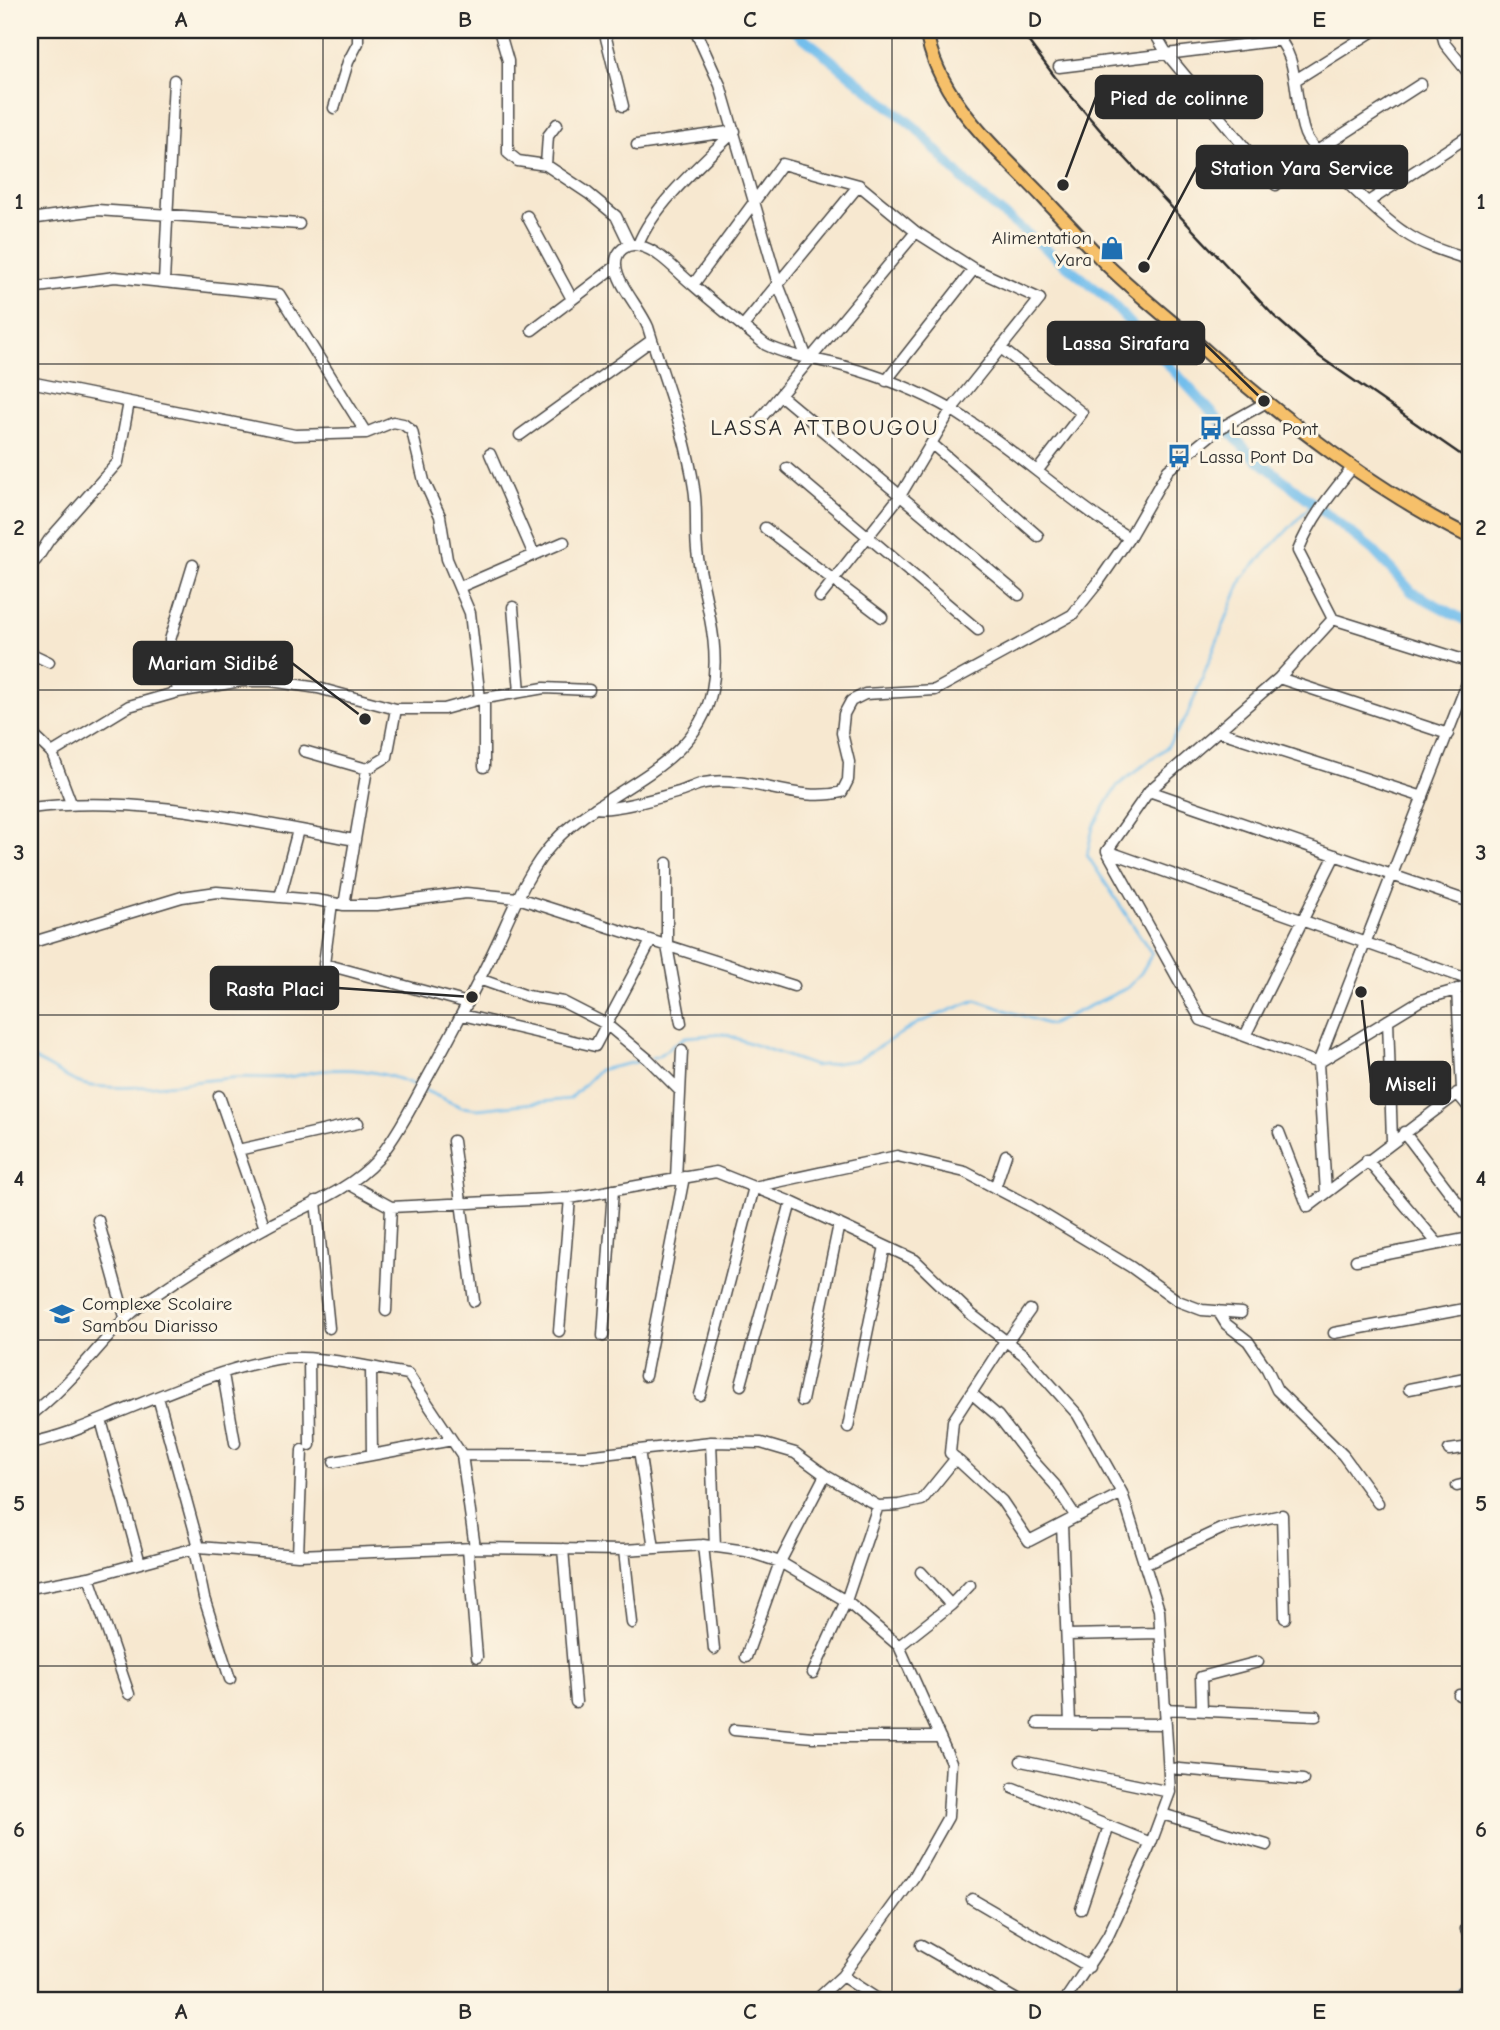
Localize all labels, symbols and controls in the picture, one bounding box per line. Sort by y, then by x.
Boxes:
text: A [175,6,188,33]
text: B [458,6,472,33]
text: C [743,6,757,33]
text: D [1028,6,1042,33]
text: E [1312,6,1326,33]
callout: Pied de colinne [1096,76,1262,118]
text: Pied de colinne [1110,86,1248,110]
callout: Station Yara Service [1197,146,1407,188]
text: Station Yara Service [1211,156,1393,180]
text: 1 [14,188,24,215]
text: 1 [1476,188,1486,215]
place label: Alimentation Yara [992,227,1092,271]
shop icon: Alimentation Yara [1098,234,1126,262]
callout: Lassa Sirafara [1048,322,1204,364]
text: Lassa Sirafara [1062,331,1190,355]
district label: LASSA ATTBOUGOU [710,414,940,441]
bus stop icon: Lassa Pont [1197,414,1225,442]
place label: Lassa Pont [1231,418,1318,440]
bus stop icon: Lassa Pont Da [1165,442,1193,470]
place label: Lassa Pont Da [1199,446,1314,468]
text: 2 [13,514,25,541]
text: 2 [1475,514,1487,541]
callout: Mariam Sidibé [134,642,292,684]
text: Mariam Sidibé [148,651,278,675]
text: 3 [13,839,25,866]
text: 3 [1475,839,1487,866]
callout: Rasta Placi [211,967,338,1009]
text: Rasta Placi [226,977,324,1001]
callout: Miseli [1371,1062,1450,1104]
text: Miseli [1385,1072,1437,1096]
text: 4 [14,1165,25,1192]
text: 4 [1476,1165,1487,1192]
place label: Complexe Scolaire Sambou Diarisso [82,1293,232,1337]
school or university icon: Complexe Scolaire Sambou Diarisso [48,1300,76,1328]
text: 5 [13,1490,25,1517]
text: 5 [1475,1490,1487,1517]
text: 6 [13,1816,25,1843]
text: 6 [1475,1816,1487,1843]
text: A [175,1998,188,2025]
text: B [458,1998,472,2025]
text: C [743,1998,757,2025]
text: D [1028,1998,1042,2025]
text: E [1312,1998,1326,2025]

